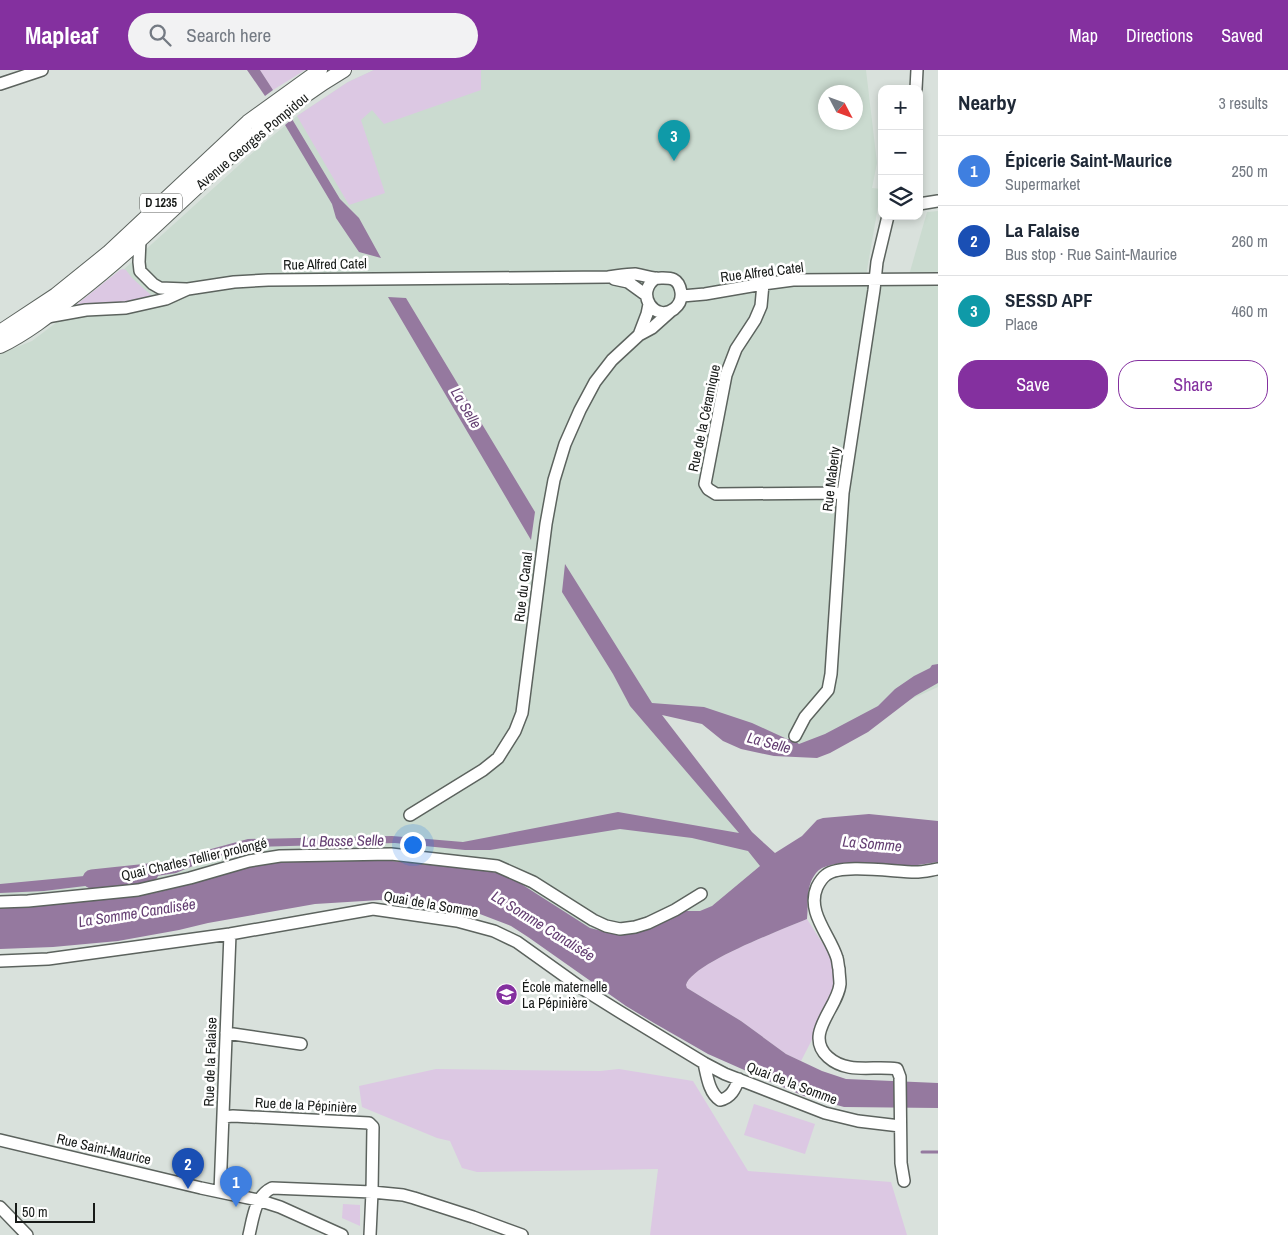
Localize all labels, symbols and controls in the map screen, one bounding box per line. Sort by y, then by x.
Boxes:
search box [128,13,478,58]
text: Mapleaf [25,19,98,51]
icon: search [146,21,174,49]
text: Search here [186,22,271,48]
text: Map [1069,23,1098,48]
text: Directions [1126,23,1193,48]
text: Saved [1221,23,1263,48]
north arrow [818,85,863,130]
map controls [878,85,923,220]
button: + [878,85,923,130]
text: Nearby [958,88,1016,117]
street label: Avenue Georges Pompidou [191,89,312,194]
text: 3 results [1218,92,1268,114]
pin: 3 [658,120,690,161]
button: − [878,130,923,175]
text: Épicerie Saint-Maurice [1005,147,1172,173]
text: 1 [970,160,978,182]
text: 250 m [1232,160,1268,182]
text: Supermarket [1005,173,1080,195]
button: layers [878,175,923,220]
road number: D 1235 [140,194,182,212]
text: La Falaise [1005,217,1080,243]
text: 2 [970,230,978,252]
text: 260 m [1232,230,1268,252]
text: Bus stop · Rue Saint-Maurice [1005,243,1177,265]
street label: Rue Alfred Catel [283,254,367,274]
street label: Rue Alfred Catel [719,258,805,286]
text: SESSD APF [1005,287,1093,313]
text: 3 [970,300,978,322]
text: 460 m [1232,300,1268,322]
text: Place [1005,313,1038,335]
button: Save [958,360,1108,409]
button: Share [1118,360,1268,409]
street label: Rue de la Céramique [684,363,724,473]
water label: La Selle [446,383,487,432]
street label: Rue Maberly [818,445,844,512]
street label: Rue du Canal [510,551,536,623]
water label: La Selle [745,727,793,758]
water label: La Basse Selle [302,829,384,852]
water label: La Somme [841,830,903,857]
your location [400,832,426,858]
street label: Quai Charles Tellier prolongé [119,833,269,885]
water label: La Somme Canalisée [488,885,599,966]
street label: Quai de la Somme [382,887,480,921]
water label: La Somme Canalisée [77,893,197,932]
place label: École maternelle La Pépinière [522,978,608,1012]
school or university icon: École maternelle La Pépinière [494,983,518,1007]
street label: Rue de la Falaise [199,1017,221,1107]
street label: Quai de la Somme [744,1057,840,1109]
street label: Rue de la Pépinière [255,1093,357,1117]
street label: Rue Saint-Maurice [55,1129,153,1169]
pin: 2 [172,1148,204,1189]
pin: 1 [220,1166,252,1207]
scale bar [15,1200,95,1223]
text: 50 m [22,1203,48,1221]

